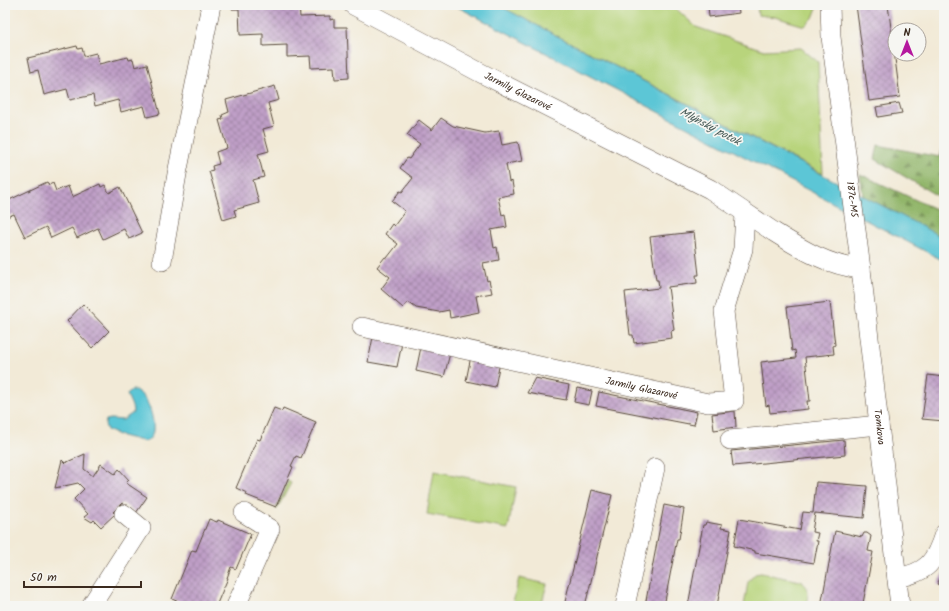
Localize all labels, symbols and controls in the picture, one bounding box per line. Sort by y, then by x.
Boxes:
north arrow [887,22,927,62]
text: N [904,24,911,42]
street label: Jarmily Glazarové [481,68,554,115]
water label: Mlýnský potok [676,103,745,151]
street label: 187c-M5 [842,181,862,219]
street label: Jarmily Glazarové [604,373,679,404]
street label: Tomkova [869,408,889,446]
scale bar [24,563,141,589]
text: 50 m [30,568,57,587]

